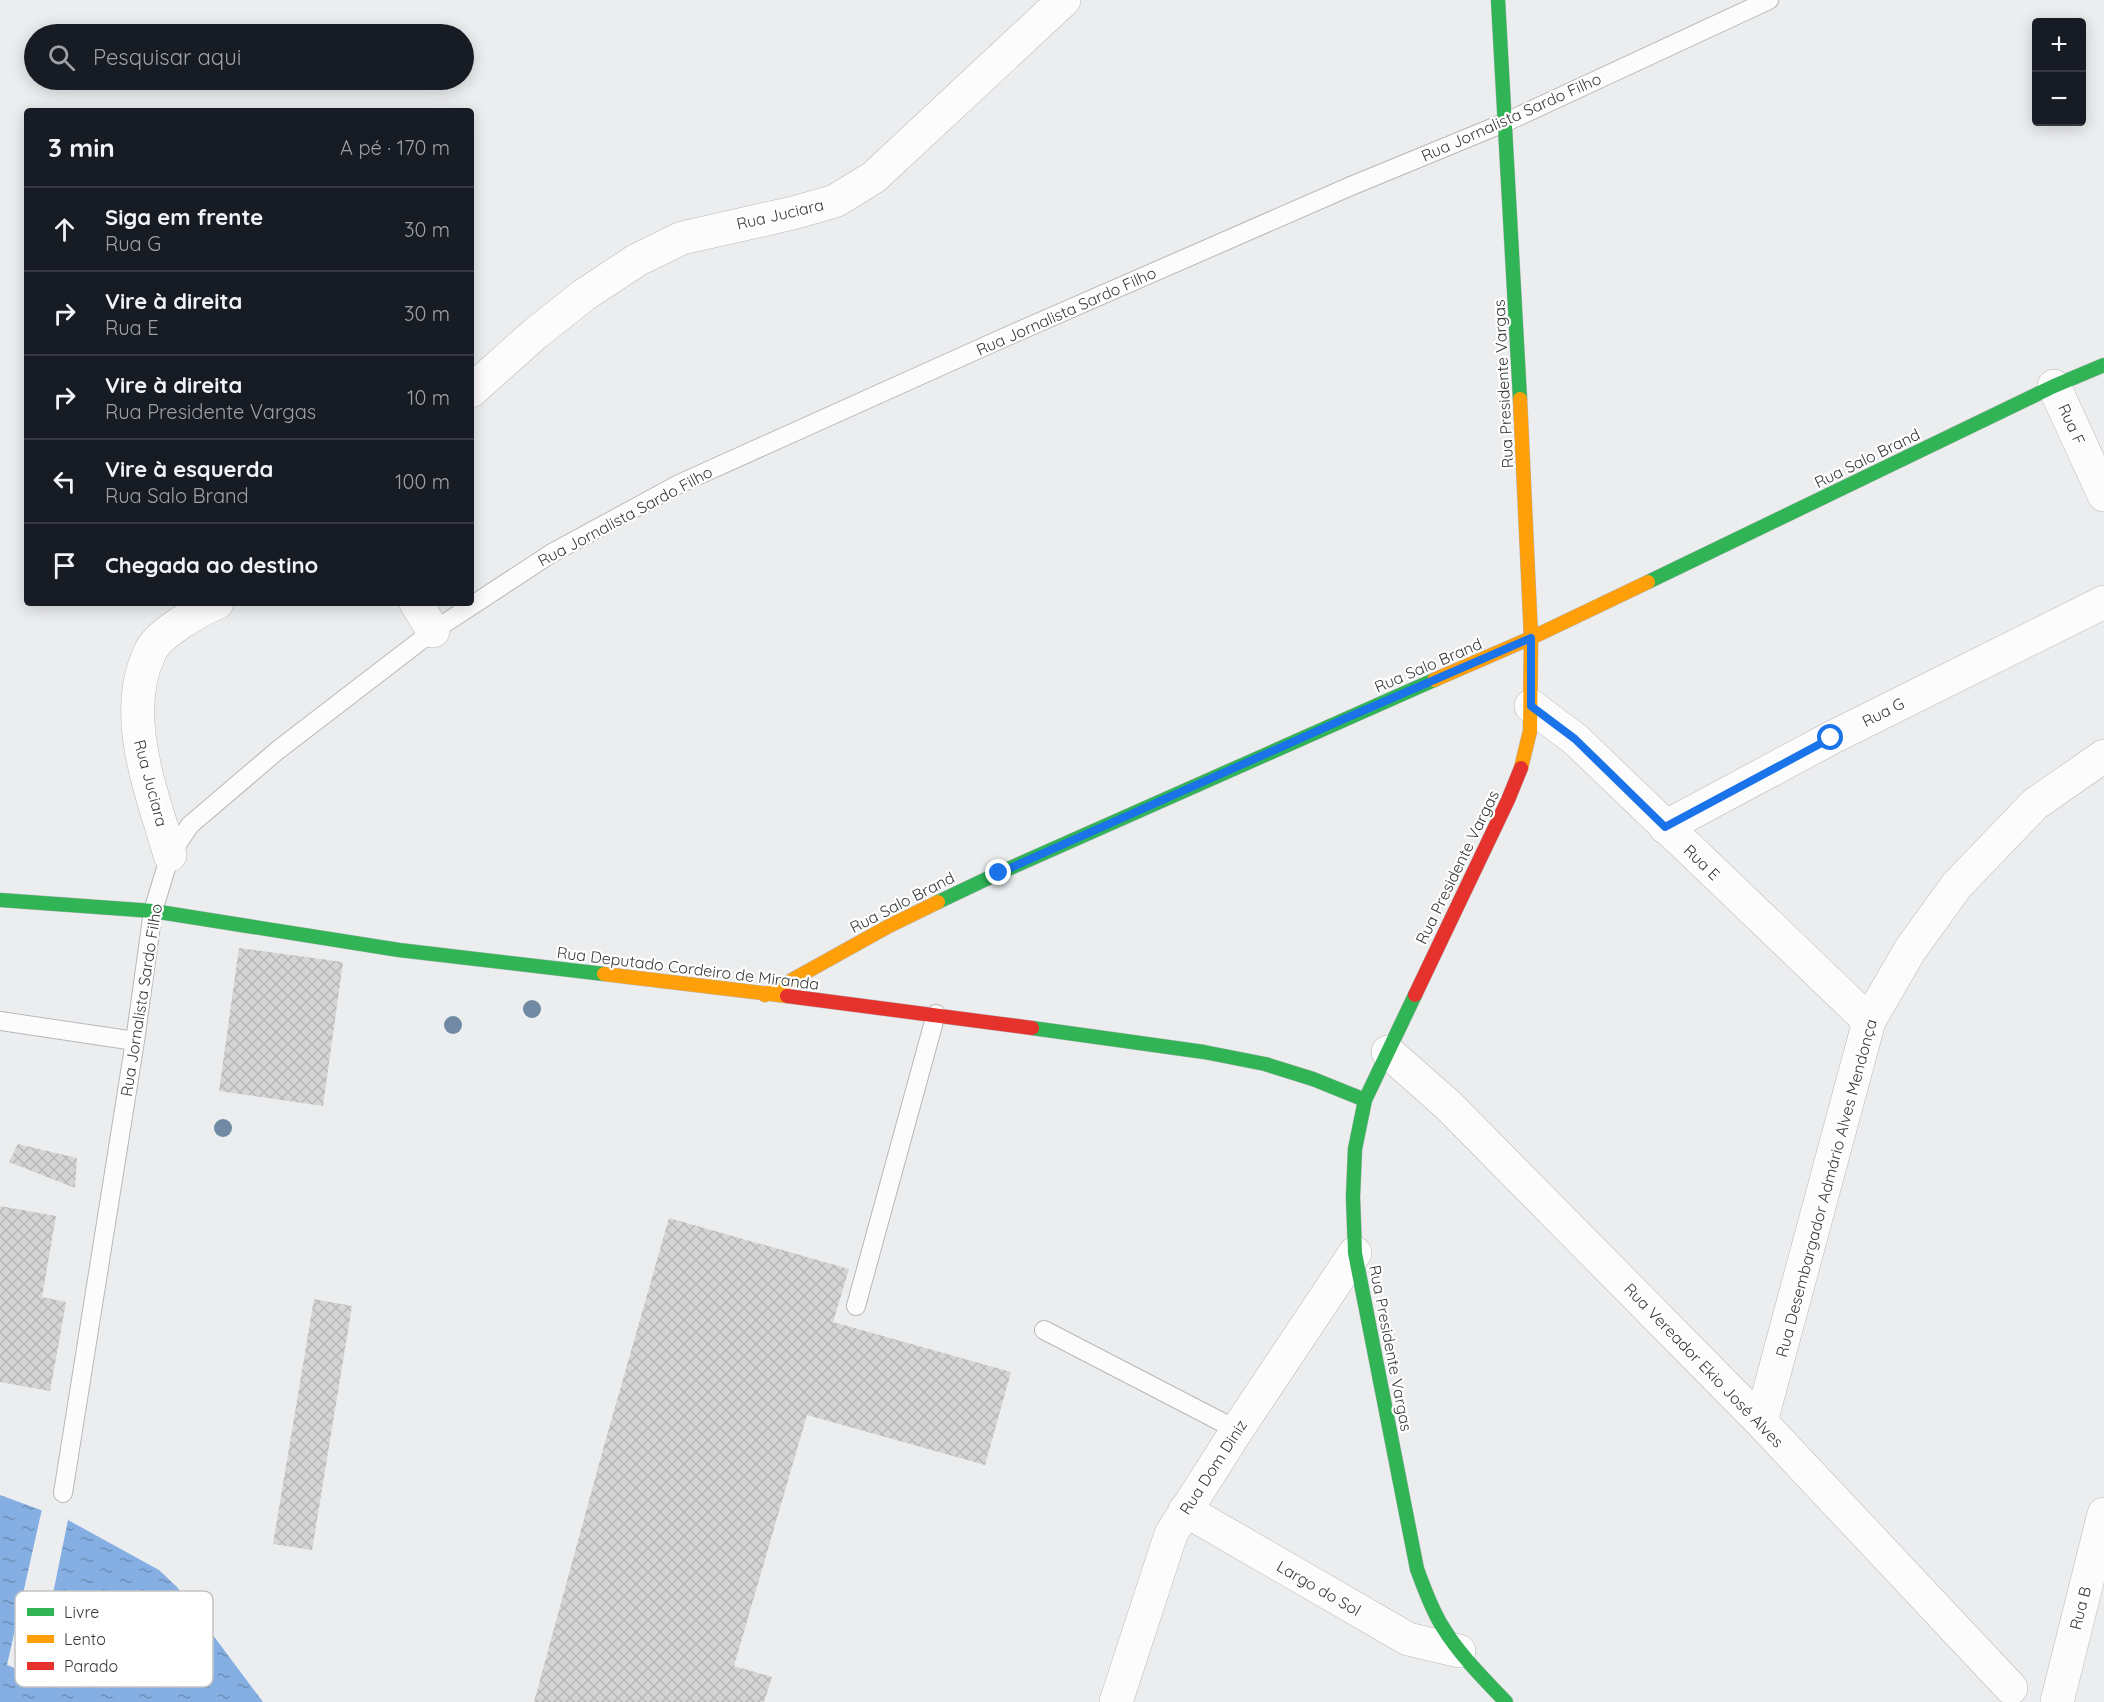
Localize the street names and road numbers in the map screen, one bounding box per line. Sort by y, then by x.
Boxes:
street label: Rua Jornalista Sardo Filho [1418,68,1604,166]
street label: Rua Juciara [734,194,826,234]
street label: Rua Jornalista Sardo Filho [973,262,1159,360]
street label: Rua Presidente Vargas [1489,299,1517,469]
street label: Rua F [2054,400,2090,448]
street label: Rua Salo Brand [1811,424,1923,492]
street label: Rua Jornalista Sardo Filho [534,461,716,571]
street label: Rua Salo Brand [1371,633,1485,697]
street label: Rua G [1858,693,1908,731]
street label: Rua Juciara [130,737,172,829]
street label: Rua Presidente Vargas [1411,787,1503,947]
street label: Rua E [1680,840,1724,884]
street label: Rua Salo Brand [846,867,958,937]
street label: Rua Jornalista Sardo Filho [116,902,166,1098]
street label: Rua Deputado Cordeiro de Miranda [556,942,820,994]
street label: Rua Desembargador Admário Alves Mendonça [1771,1017,1881,1359]
street label: Rua Presidente Vargas [1365,1263,1417,1433]
street label: Rua Vereador Ekio José Alves [1620,1279,1788,1451]
street label: Rua Dom Diniz [1175,1416,1251,1518]
street label: Largo do Sol [1273,1556,1365,1620]
street label: Rua B [2065,1584,2095,1632]

